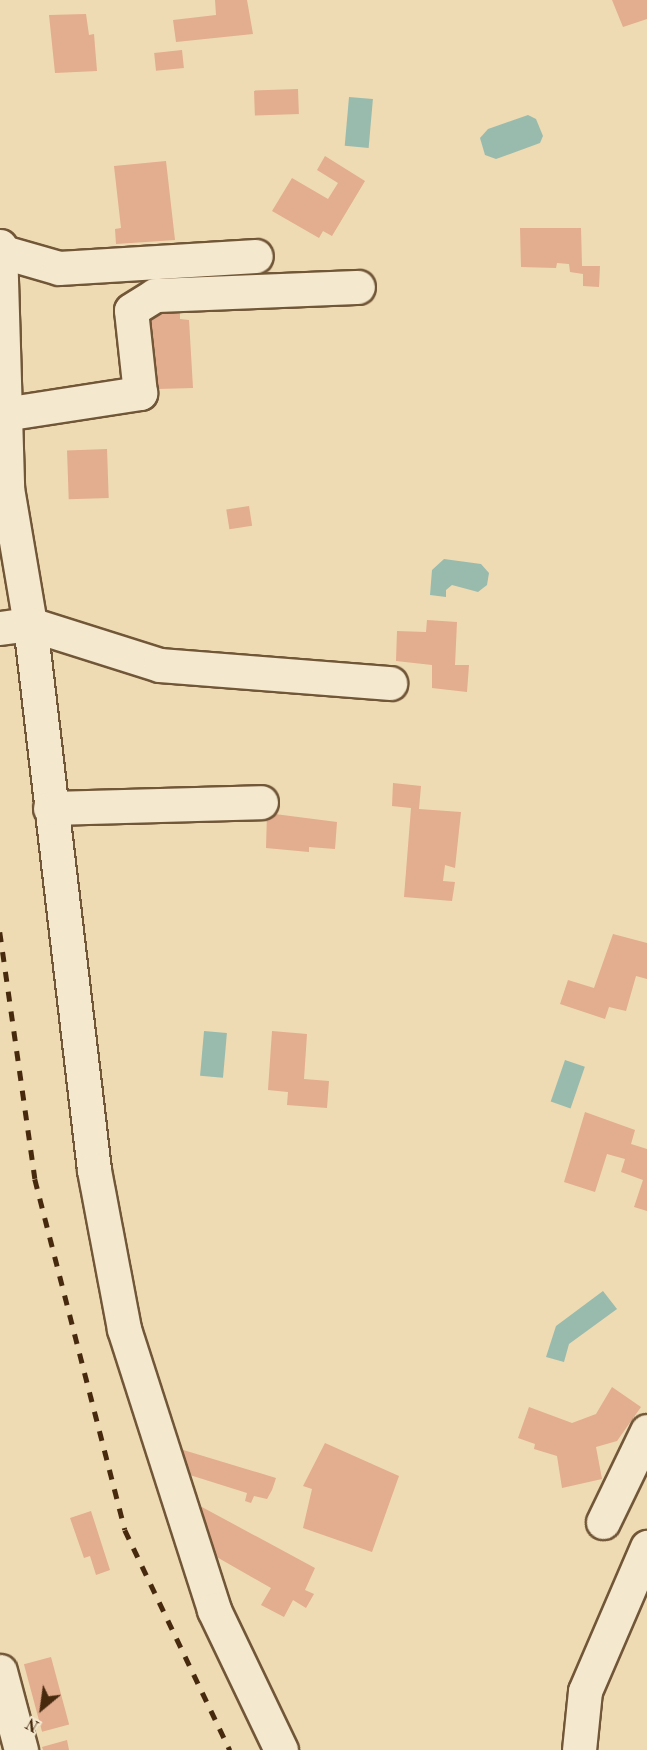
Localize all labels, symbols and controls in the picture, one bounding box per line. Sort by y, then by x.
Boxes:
north arrow [12,1678,72,1738]
text: N [24,1714,43,1734]

